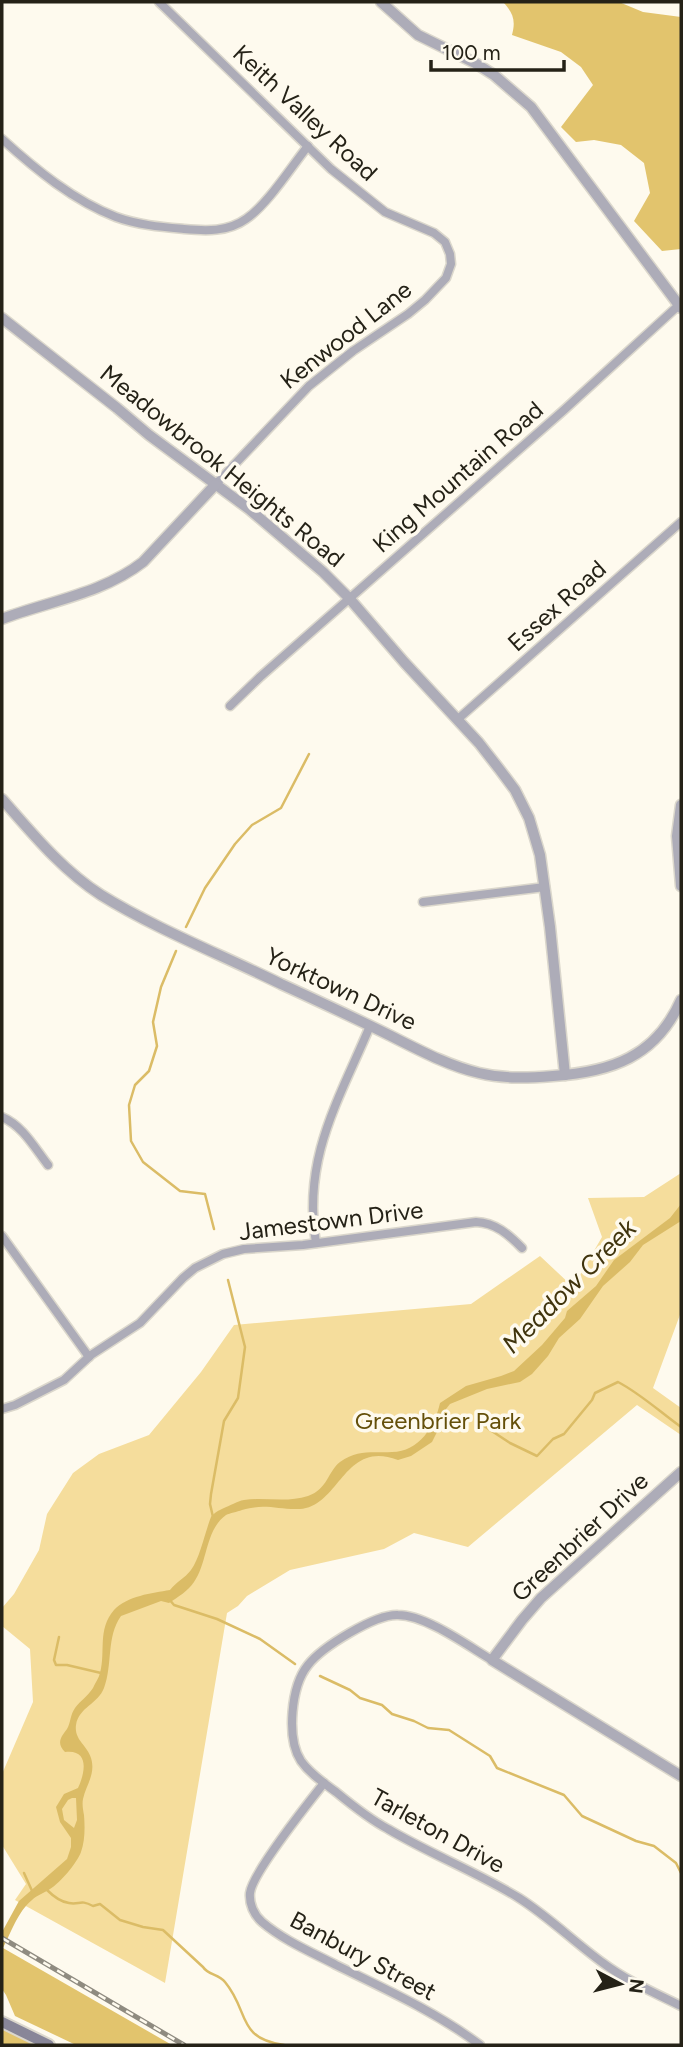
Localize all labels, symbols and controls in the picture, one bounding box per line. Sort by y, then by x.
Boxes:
scale bar [431,28,564,72]
street label: Keith Valley Road [227,38,383,187]
text: 100 m [442,40,501,65]
street label: Kenwood Lane [274,274,417,395]
street label: Meadowbrook Heights Road [95,358,350,573]
street label: King Mountain Road [367,395,549,558]
street label: Essex Road [502,554,612,657]
street label: Yorktown Drive [261,941,421,1036]
street label: Jamestown Drive [237,1195,425,1246]
water label: Meadow Creek [495,1211,644,1360]
park label: Greenbrier Park [355,1406,522,1435]
street label: Greenbrier Drive [505,1466,654,1607]
street label: Tarleton Drive [366,1782,510,1879]
street label: Banbury Street [285,1905,441,2006]
north arrow [585,1949,655,2019]
text: N [624,1977,649,1995]

